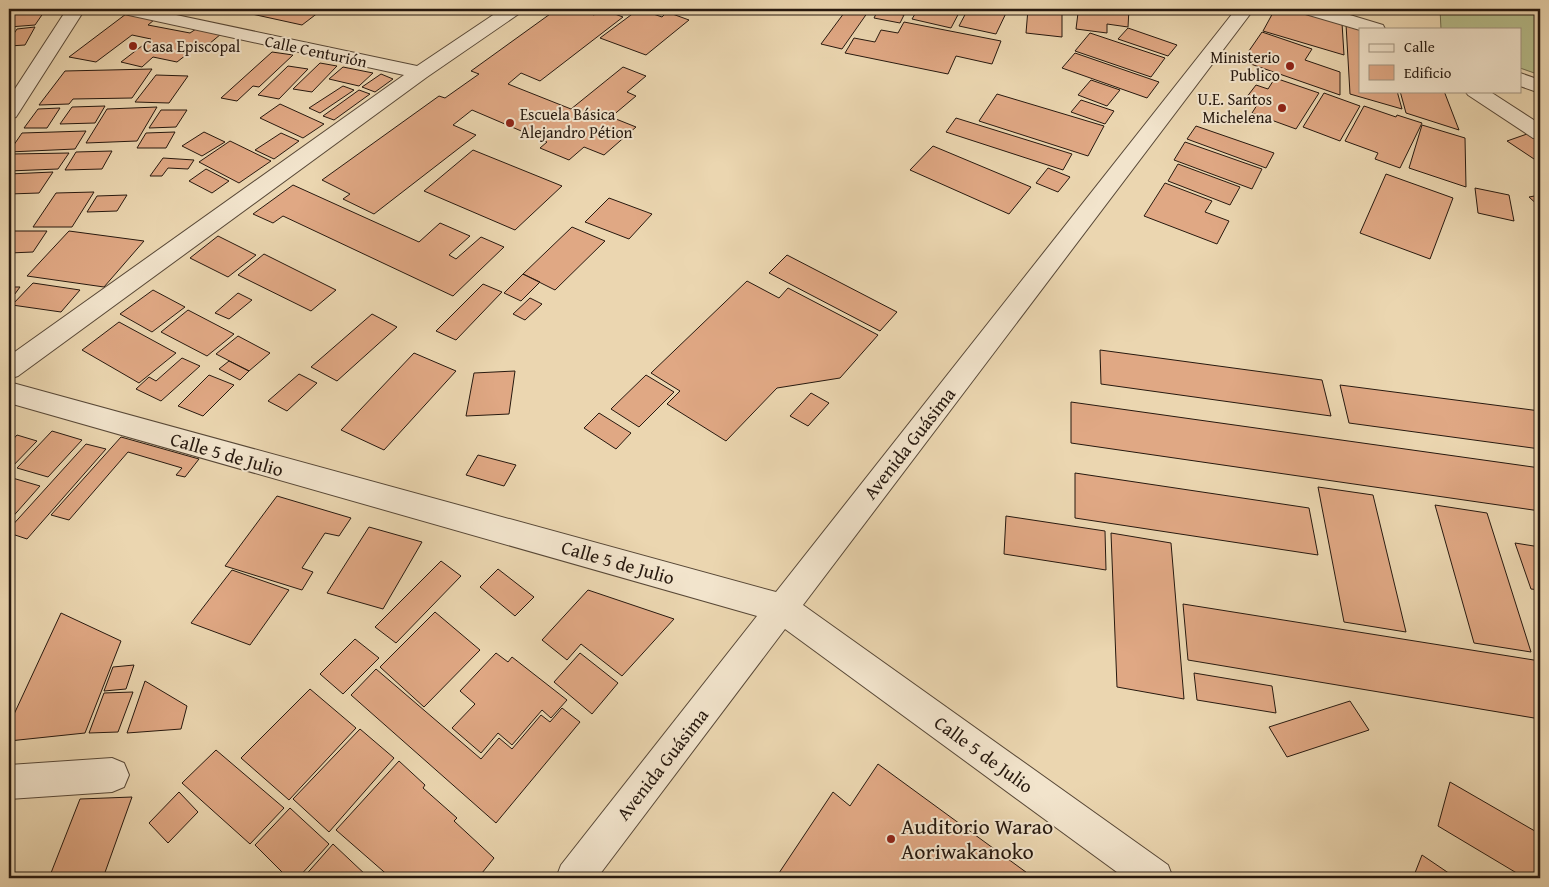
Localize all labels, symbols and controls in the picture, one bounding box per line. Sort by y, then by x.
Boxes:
street label: Calle Centurión [263,28,369,74]
legend [1359,28,1522,92]
place label: Casa Episcopal [143,34,241,58]
text: Calle [1404,36,1435,57]
marker: Casa Episcopal [127,40,139,52]
place label: Ministerio Publico [1210,45,1280,87]
marker: Ministerio Publico [1284,60,1296,72]
text: Edificio [1404,62,1452,83]
place label: U.E. Santos Michelena [1198,87,1272,129]
place label: Escuela Básica Alejandro Pétion [520,102,633,144]
marker: U.E. Santos Michelena [1276,102,1288,114]
marker: Escuela Básica Alejandro Pétion [504,117,516,129]
street label: Avenida Guásima [856,381,962,505]
street label: Calle 5 de Julio [167,425,287,483]
street label: Calle 5 de Julio [558,533,678,591]
street label: Avenida Guásima [609,702,715,826]
street label: Calle 5 de Julio [929,708,1039,800]
place label: Auditorio Warao Aoriwakanoko [901,810,1053,867]
marker: Auditorio Warao Aoriwakanoko [885,833,897,845]

